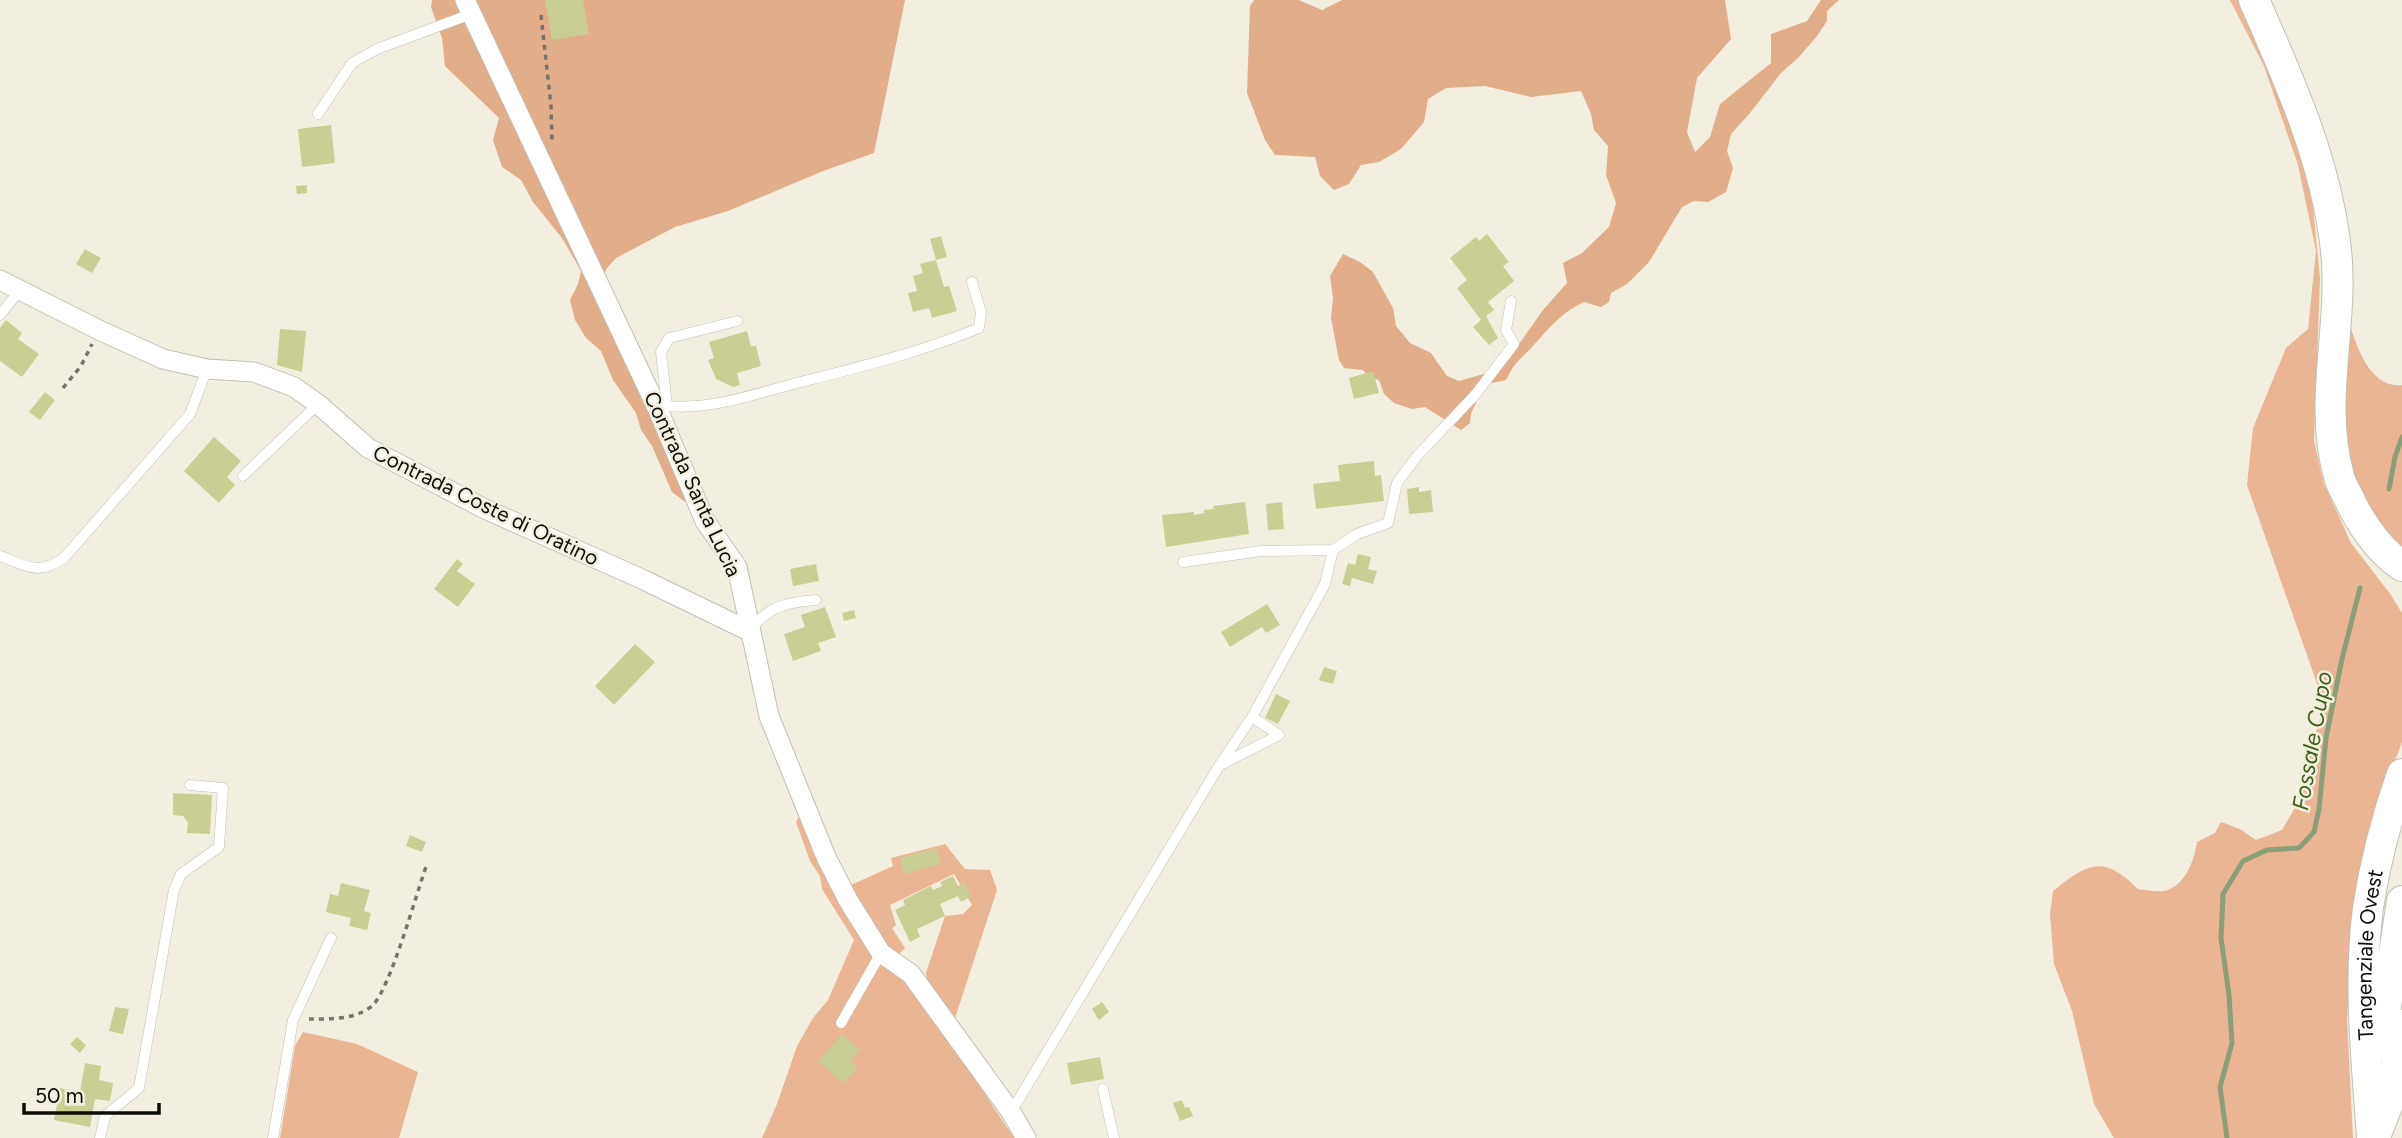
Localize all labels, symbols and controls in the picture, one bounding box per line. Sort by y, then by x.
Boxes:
street label: Contrada Santa Lucia [639,387,747,581]
street label: Contrada Coste di Oratino [369,439,603,571]
water label: Fossale Cupo [2286,669,2338,813]
street label: Tangenziale Ovest [2351,867,2387,1041]
scale bar [24,1072,159,1116]
text: 50 m [35,1083,84,1108]

